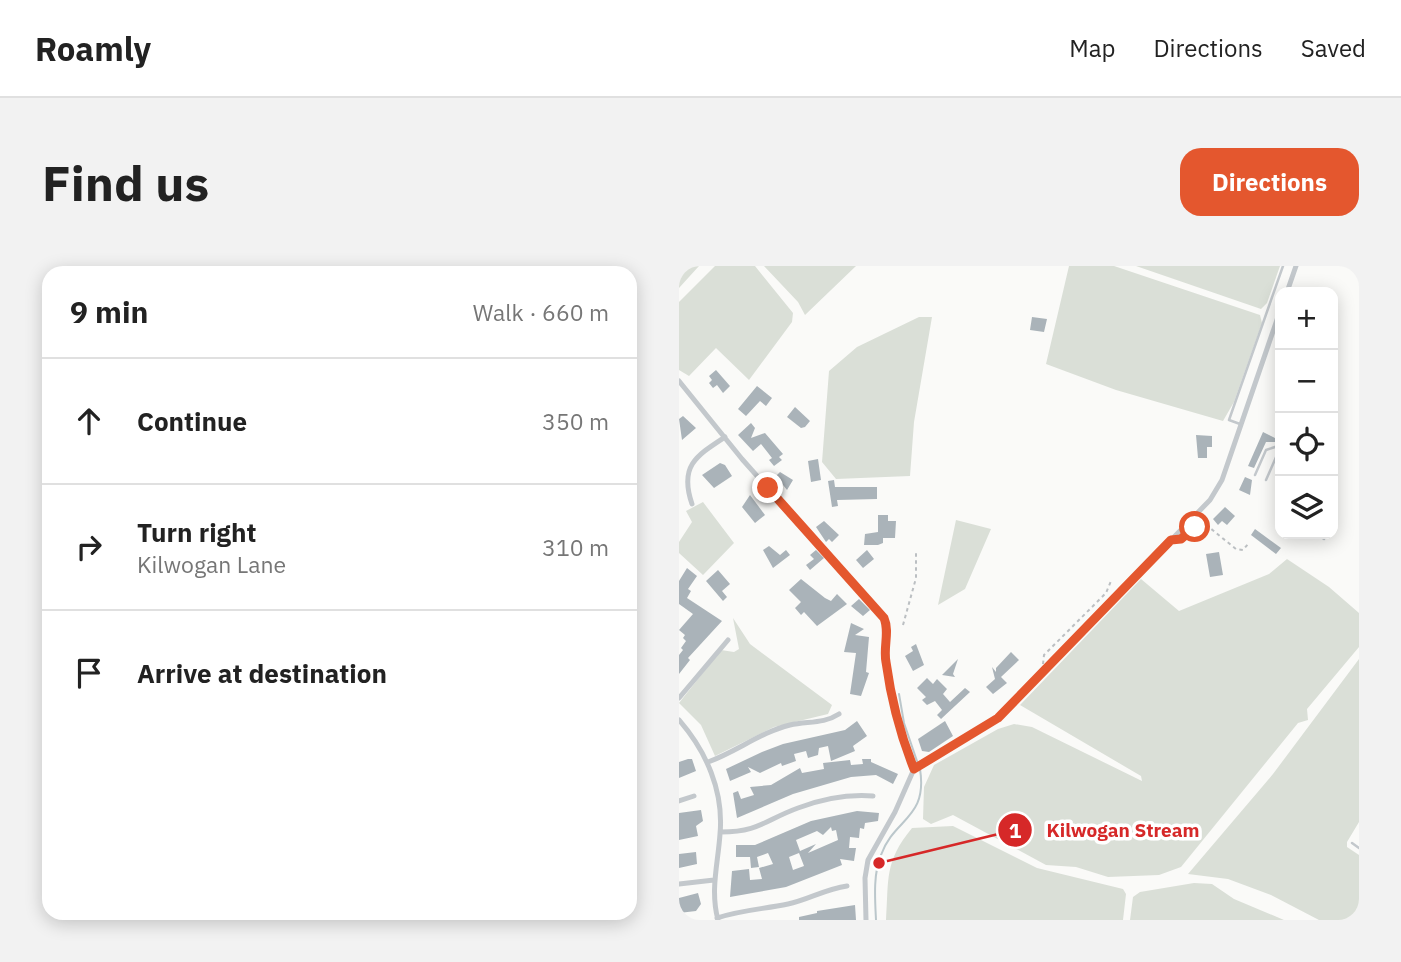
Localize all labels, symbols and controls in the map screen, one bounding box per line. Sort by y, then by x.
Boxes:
text: Roamly [35,27,151,70]
text: Map [1069,32,1115,64]
text: Directions [1153,32,1263,64]
text: Saved [1301,32,1366,64]
button: Directions [1180,148,1359,216]
text: Find us [42,151,209,214]
map controls [1275,287,1338,539]
button: + [1275,287,1338,350]
text: 9 min [70,292,148,331]
text: Walk · 660 m [473,297,609,327]
button: − [1275,350,1338,413]
icon: ahead [70,402,108,440]
text: Continue [137,404,247,438]
text: 350 m [542,406,609,436]
button: locate [1275,413,1338,476]
route end [752,472,783,503]
button: layers [1275,476,1338,539]
route start [1179,511,1210,542]
text: Turn right [137,515,256,549]
icon: right [70,528,108,566]
text: 310 m [542,532,609,562]
text: Kilwogan Lane [137,549,286,579]
icon: arrive [70,654,108,692]
text: Arrive at destination [137,656,387,690]
callout: Kilwogan Stream [998,810,1214,850]
text: 1 [1009,816,1022,844]
text: Kilwogan Stream [1046,818,1200,842]

